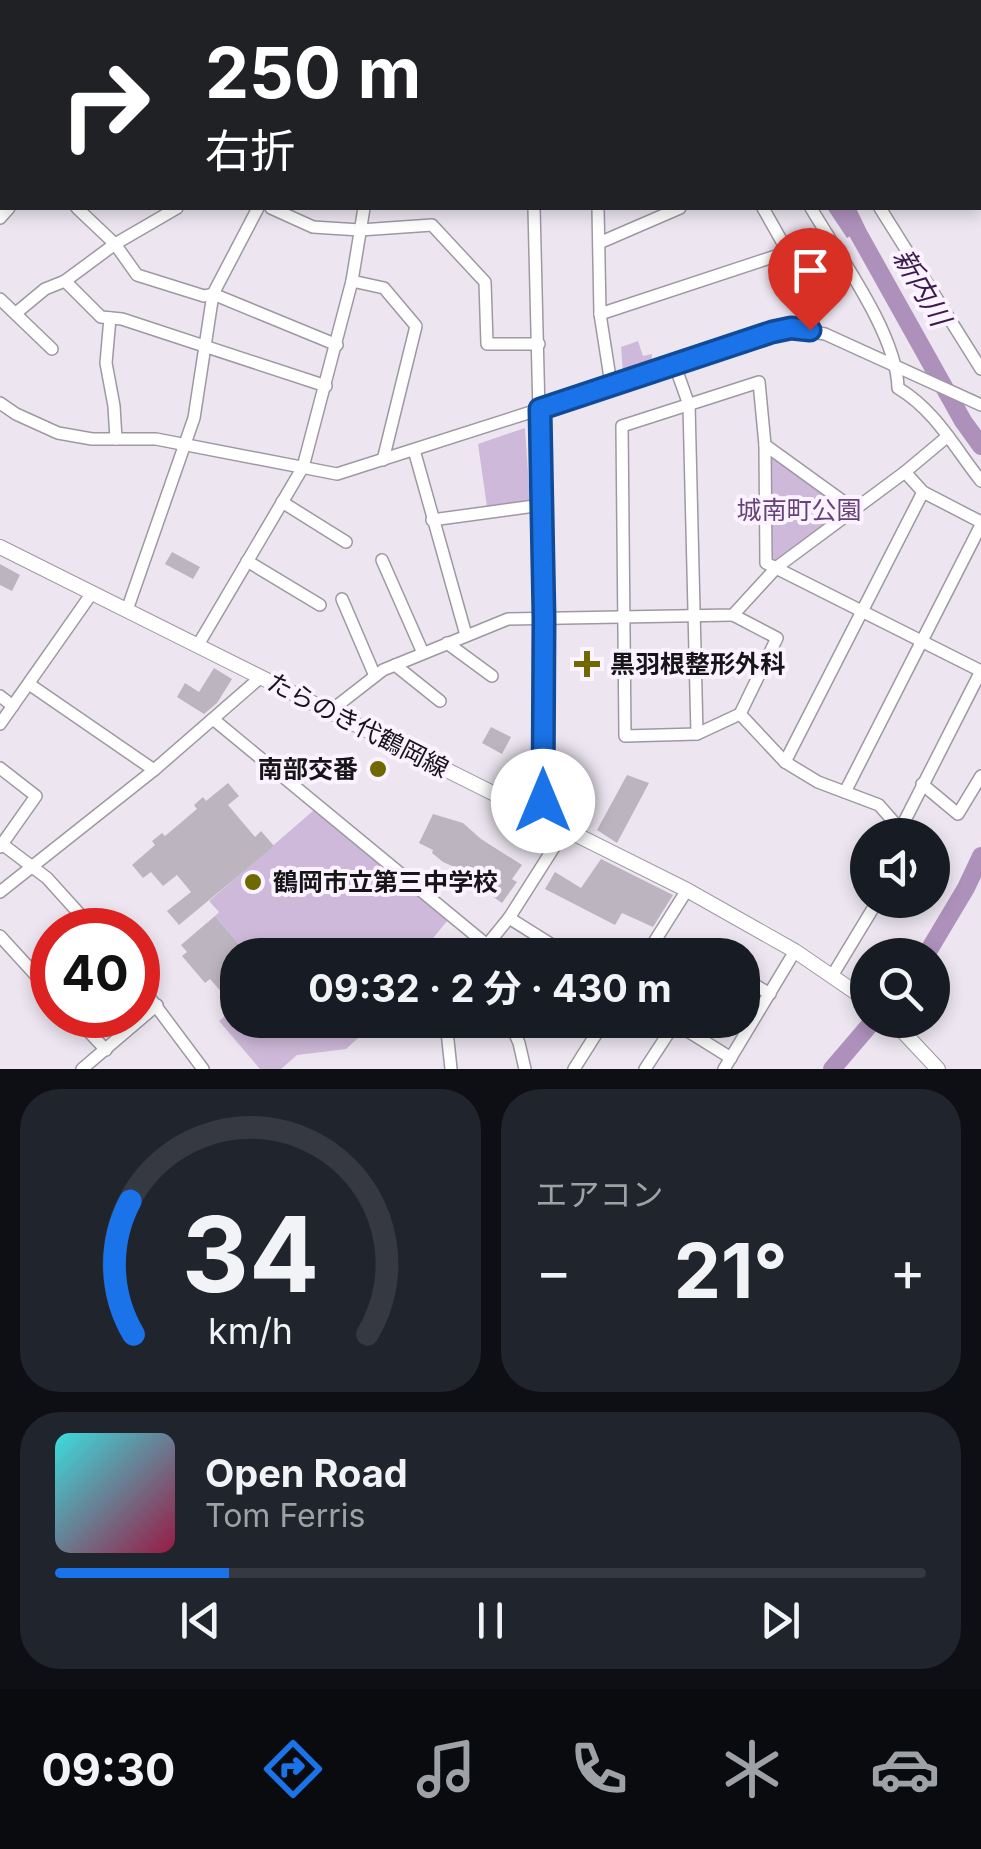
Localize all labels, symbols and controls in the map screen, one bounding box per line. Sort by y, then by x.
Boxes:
text: 250 m [205,30,422,115]
icon: right [40,40,170,170]
text: 右折 [205,123,295,178]
pin [768,228,853,331]
water label: 新内川 [886,242,959,334]
icon: arrive [783,243,838,298]
park label: 城南町公園 [736,495,862,525]
place label: 黒羽根整形外科 [610,649,785,679]
marker: 黒羽根整形外科 [574,651,600,677]
street label: たらのき代鶴岡線 [262,666,454,784]
position arrow [491,749,595,853]
place label: 南部交番 [258,754,358,784]
marker: 南部交番 [367,758,389,780]
map controls [850,818,950,1038]
button: sound [850,818,950,918]
place label: 鶴岡市立第三中学校 [273,867,498,897]
marker: 鶴岡市立第三中学校 [242,871,264,893]
speed limit sign: 40 [30,908,160,1038]
button: search [850,938,950,1038]
text: 09:32 · 2 分 · 430 m [308,965,672,1011]
text: エアコン [536,1175,664,1214]
text: 34 [182,1191,319,1317]
text: 21° [674,1225,788,1316]
text: − [536,1238,572,1304]
text: + [890,1238,926,1304]
text: km/h [208,1309,293,1353]
text: Open Road [205,1450,408,1496]
text: Tom Ferris [205,1496,365,1535]
icon: previous [173,1593,228,1648]
icon: pause [463,1593,518,1648]
icon: next [753,1593,808,1648]
icon: directions [258,1734,328,1804]
icon: music [411,1734,481,1804]
icon: phone [564,1734,634,1804]
icon: climate [717,1734,787,1804]
icon: car [870,1734,940,1804]
text: 09:30 [41,1742,175,1797]

